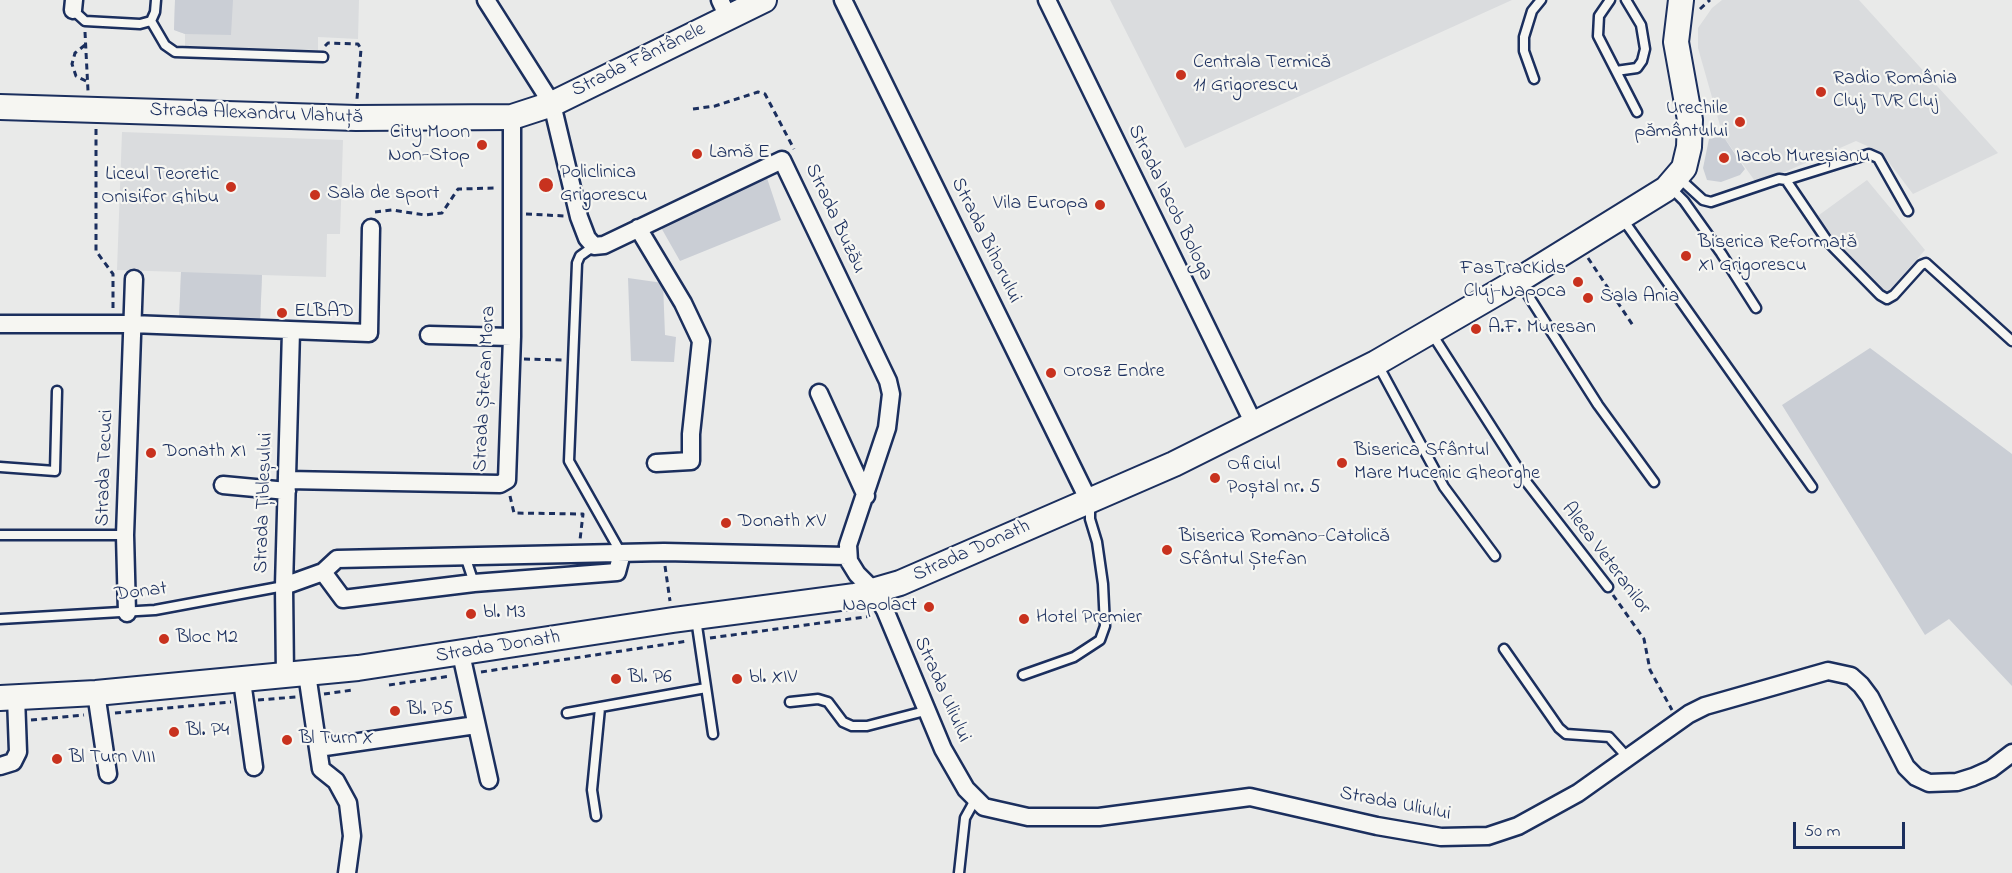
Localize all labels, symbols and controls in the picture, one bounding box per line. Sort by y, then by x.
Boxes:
street label: Strada Fântânele [568,18,710,104]
place label: Centrala Termică 11 Grigorescu [1193,52,1330,99]
marker: Centrala Termică 11 Grigorescu [1174,68,1188,82]
place label: Radio România Cluj, TVR Cluj [1833,68,1957,115]
marker: Radio România Cluj, TVR Cluj [1814,85,1828,99]
place label: Urechile pământului [1634,98,1728,145]
street label: Strada Alexandru Vlahuță [149,99,363,131]
marker: Urechile pământului [1733,115,1747,129]
street label: Strada Iacob Bologa [1121,121,1217,285]
place label: City Moon Non-Stop [388,122,470,169]
marker: City Moon Non-Stop [475,138,489,152]
place label: Lamă E [709,142,770,166]
place label: Iacob Mureșianu [1736,146,1870,170]
marker: Lamă E [690,147,704,161]
marker: Iacob Mureșianu [1717,151,1731,165]
street label: Strada Buzău [798,160,870,278]
place label: Policlinica Grigorescu [560,162,647,209]
place label: Liceul Teoretic Onisifor Ghibu [101,164,219,211]
street label: Strada Bihorului [944,174,1026,308]
marker: Policlinica Grigorescu [537,176,555,194]
marker: Liceul Teoretic Onisifor Ghibu [224,180,238,194]
place label: Sala de sport [327,183,439,207]
marker: Sala de sport [308,188,322,202]
place label: Vila Europa [993,193,1088,217]
marker: Vila Europa [1093,198,1107,212]
place label: Biserica Reformată XI Grigorescu [1698,232,1857,279]
marker: Biserica Reformată XI Grigorescu [1679,249,1693,263]
place label: FasTracKids Cluj-Napoca [1460,258,1566,305]
marker: FasTracKids Cluj-Napoca [1571,275,1585,289]
place label: Sala Ania [1600,286,1679,310]
marker: Sala Ania [1581,291,1595,305]
place label: ELBAD [294,301,354,325]
street label: Strada Ștefan Mora [470,305,502,473]
marker: ELBAD [275,306,289,320]
place label: A.F. Muresan [1488,317,1596,341]
marker: A.F. Muresan [1469,322,1483,336]
place label: Orosz Endre [1063,361,1165,385]
marker: Orosz Endre [1044,366,1058,380]
street label: Strada Tecuci [92,409,120,527]
street label: Strada Țibleșului [251,432,279,574]
place label: Biserica Sfântul Mare Mucenic Gheorghe [1354,440,1540,487]
place label: Donath XI [163,441,246,465]
marker: Donath XI [144,446,158,460]
place label: Oficiul Poștal nr. 5 [1227,454,1320,501]
marker: Biserica Sfântul Mare Mucenic Gheorghe [1335,456,1349,470]
marker: Oficiul Poștal nr. 5 [1208,471,1222,485]
street label: Aleea Veteranilor [1555,498,1655,620]
place label: Donath XV [738,511,826,535]
marker: Donath XV [719,516,733,530]
street label: Strada Donath [910,516,1034,588]
place label: Biserica Romano-Catolică Sfântul Ștefan [1179,526,1389,573]
marker: Biserica Romano-Catolică Sfântul Ștefan [1160,543,1174,557]
street label: Donat [114,578,168,608]
place label: Napolact [842,595,917,619]
marker: Napolact [922,600,936,614]
place label: bl. M3 [483,602,526,626]
marker: bl. M3 [464,607,478,621]
place label: Hotel Premier [1036,607,1142,631]
marker: Hotel Premier [1017,612,1031,626]
street label: Strada Donath [434,626,562,670]
place label: Bloc M2 [176,627,238,651]
marker: Bloc M2 [157,632,171,646]
street label: Strada Uliului [907,634,975,746]
place label: Bl. P6 [628,667,672,691]
place label: bl. XIV [749,667,797,691]
marker: Bl. P6 [609,672,623,686]
marker: bl. XIV [730,672,744,686]
place label: Bl. P5 [407,699,454,723]
marker: Bl. P5 [388,704,402,718]
place label: Bl. P4 [186,720,229,744]
marker: Bl. P4 [167,725,181,739]
place label: Bl Turn X [299,728,374,752]
marker: Bl Turn X [280,733,294,747]
place label: Bl Turn VIII [69,747,156,771]
marker: Bl Turn VIII [50,752,64,766]
street label: Strada Uliului [1337,782,1453,828]
scale bar [1796,810,1908,848]
text: 50 m [1804,819,1841,845]

